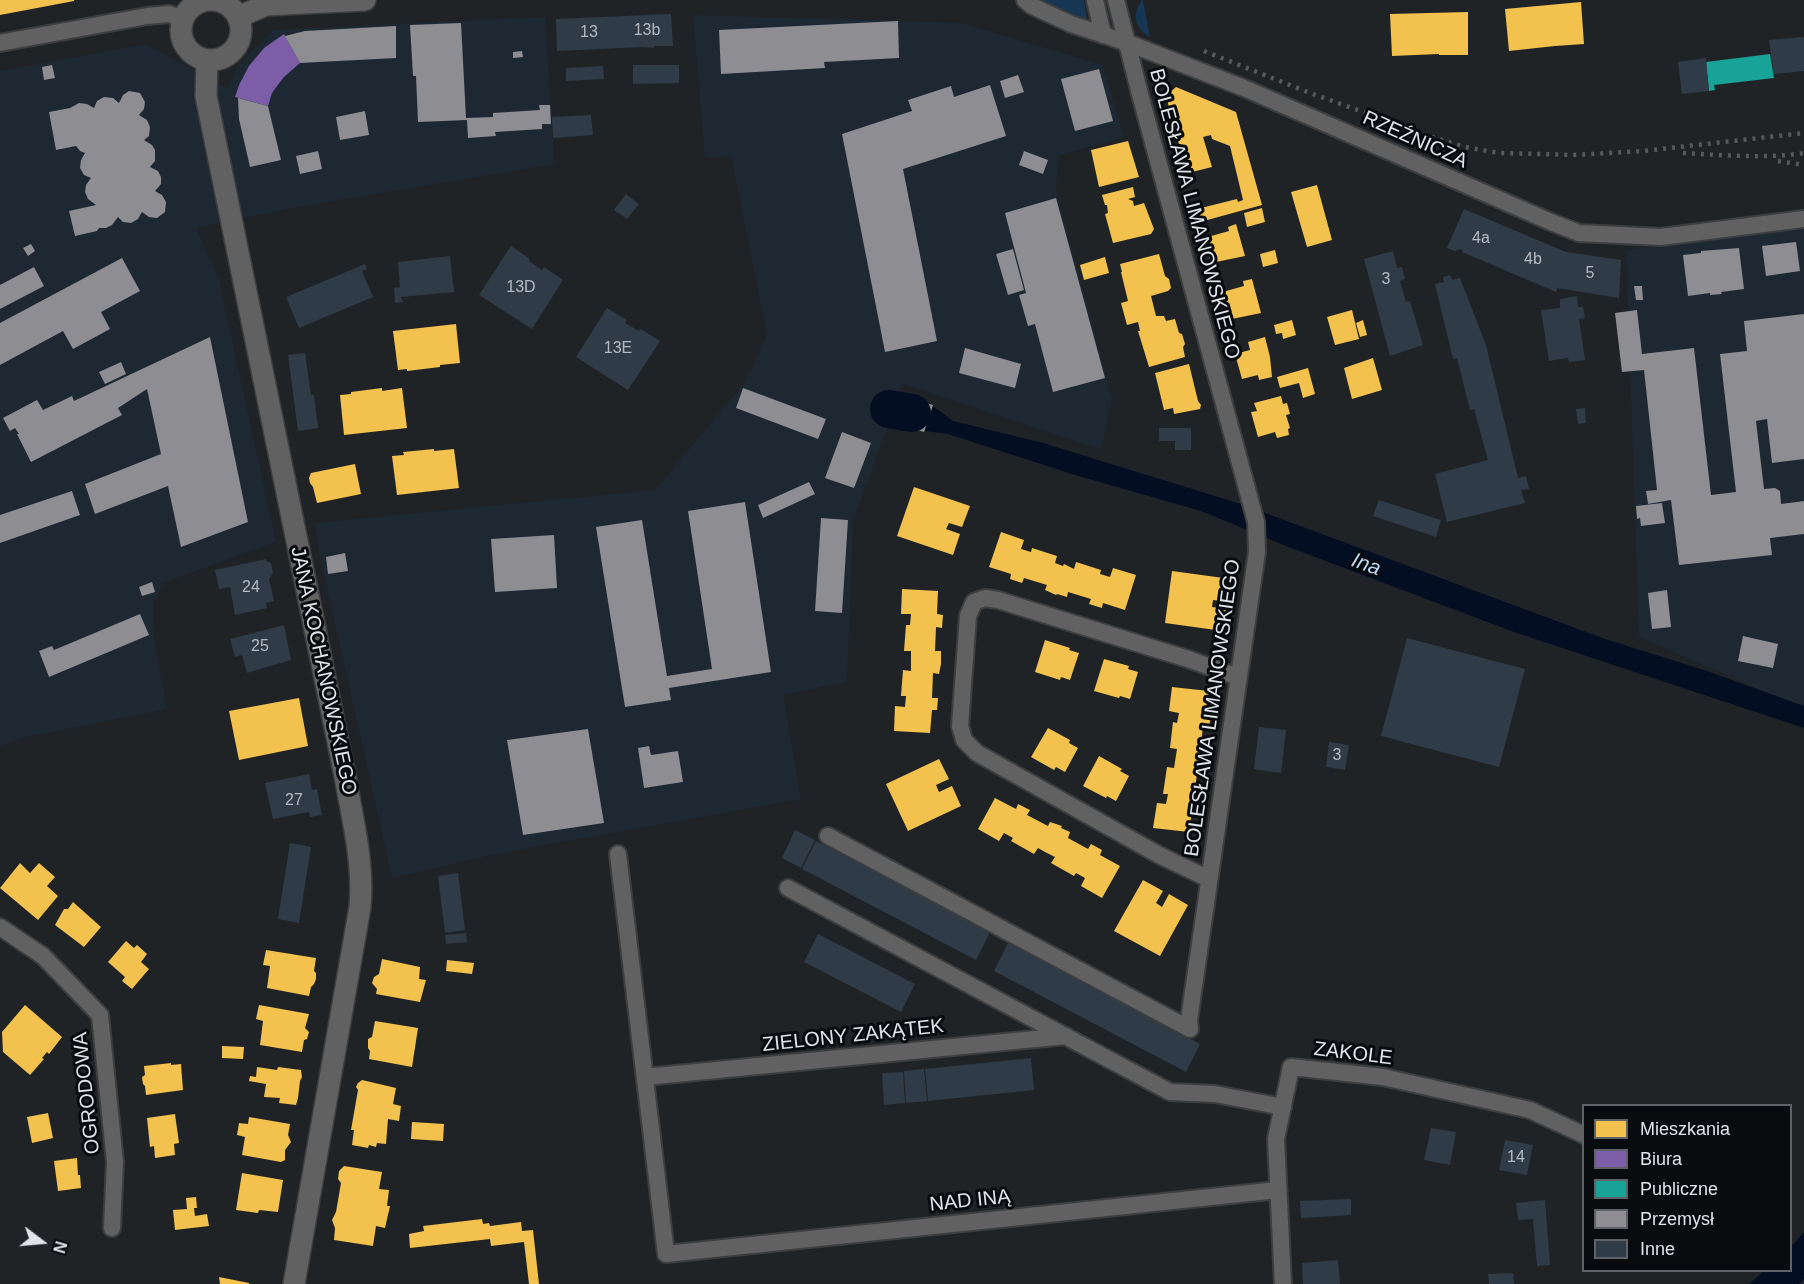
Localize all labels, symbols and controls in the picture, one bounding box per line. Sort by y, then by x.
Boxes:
house number: 13b [634,21,660,41]
house number: 13 [580,23,598,43]
street label: BOLESŁAWA LIMANOWSKIEGO [1144,66,1244,362]
street label: RZEŹNICZA [1359,106,1471,174]
house number: 4a [1472,229,1490,249]
house number: 4b [1524,250,1542,270]
house number: 5 [1586,264,1594,284]
house number: 3 [1382,270,1390,290]
house number: 13D [506,278,536,298]
house number: 13E [604,339,632,359]
street label: JANA KOCHANOWSKIEGO [285,545,361,797]
water label: Ina [1348,548,1384,582]
street label: BOLESŁAWA LIMANOWSKIEGO [1180,558,1246,858]
house number: 24 [242,578,260,598]
house number: 25 [251,637,269,657]
house number: 3 [1333,746,1341,766]
house number: 27 [285,791,303,811]
street label: ZIELONY ZAKĄTEK [761,1015,945,1057]
street label: OGRODOWA [69,1031,105,1155]
street label: ZAKOLE [1312,1037,1394,1071]
legend [1582,1104,1792,1272]
text: Mieszkania [1640,1119,1730,1139]
house number: 14 [1507,1148,1525,1168]
text: Biura [1640,1149,1682,1169]
text: Publiczne [1640,1179,1718,1199]
street label: NAD INĄ [928,1185,1012,1217]
text: Przemysł [1640,1209,1714,1229]
north arrow [12,1212,72,1272]
text: N [50,1239,70,1255]
text: Inne [1640,1239,1675,1259]

